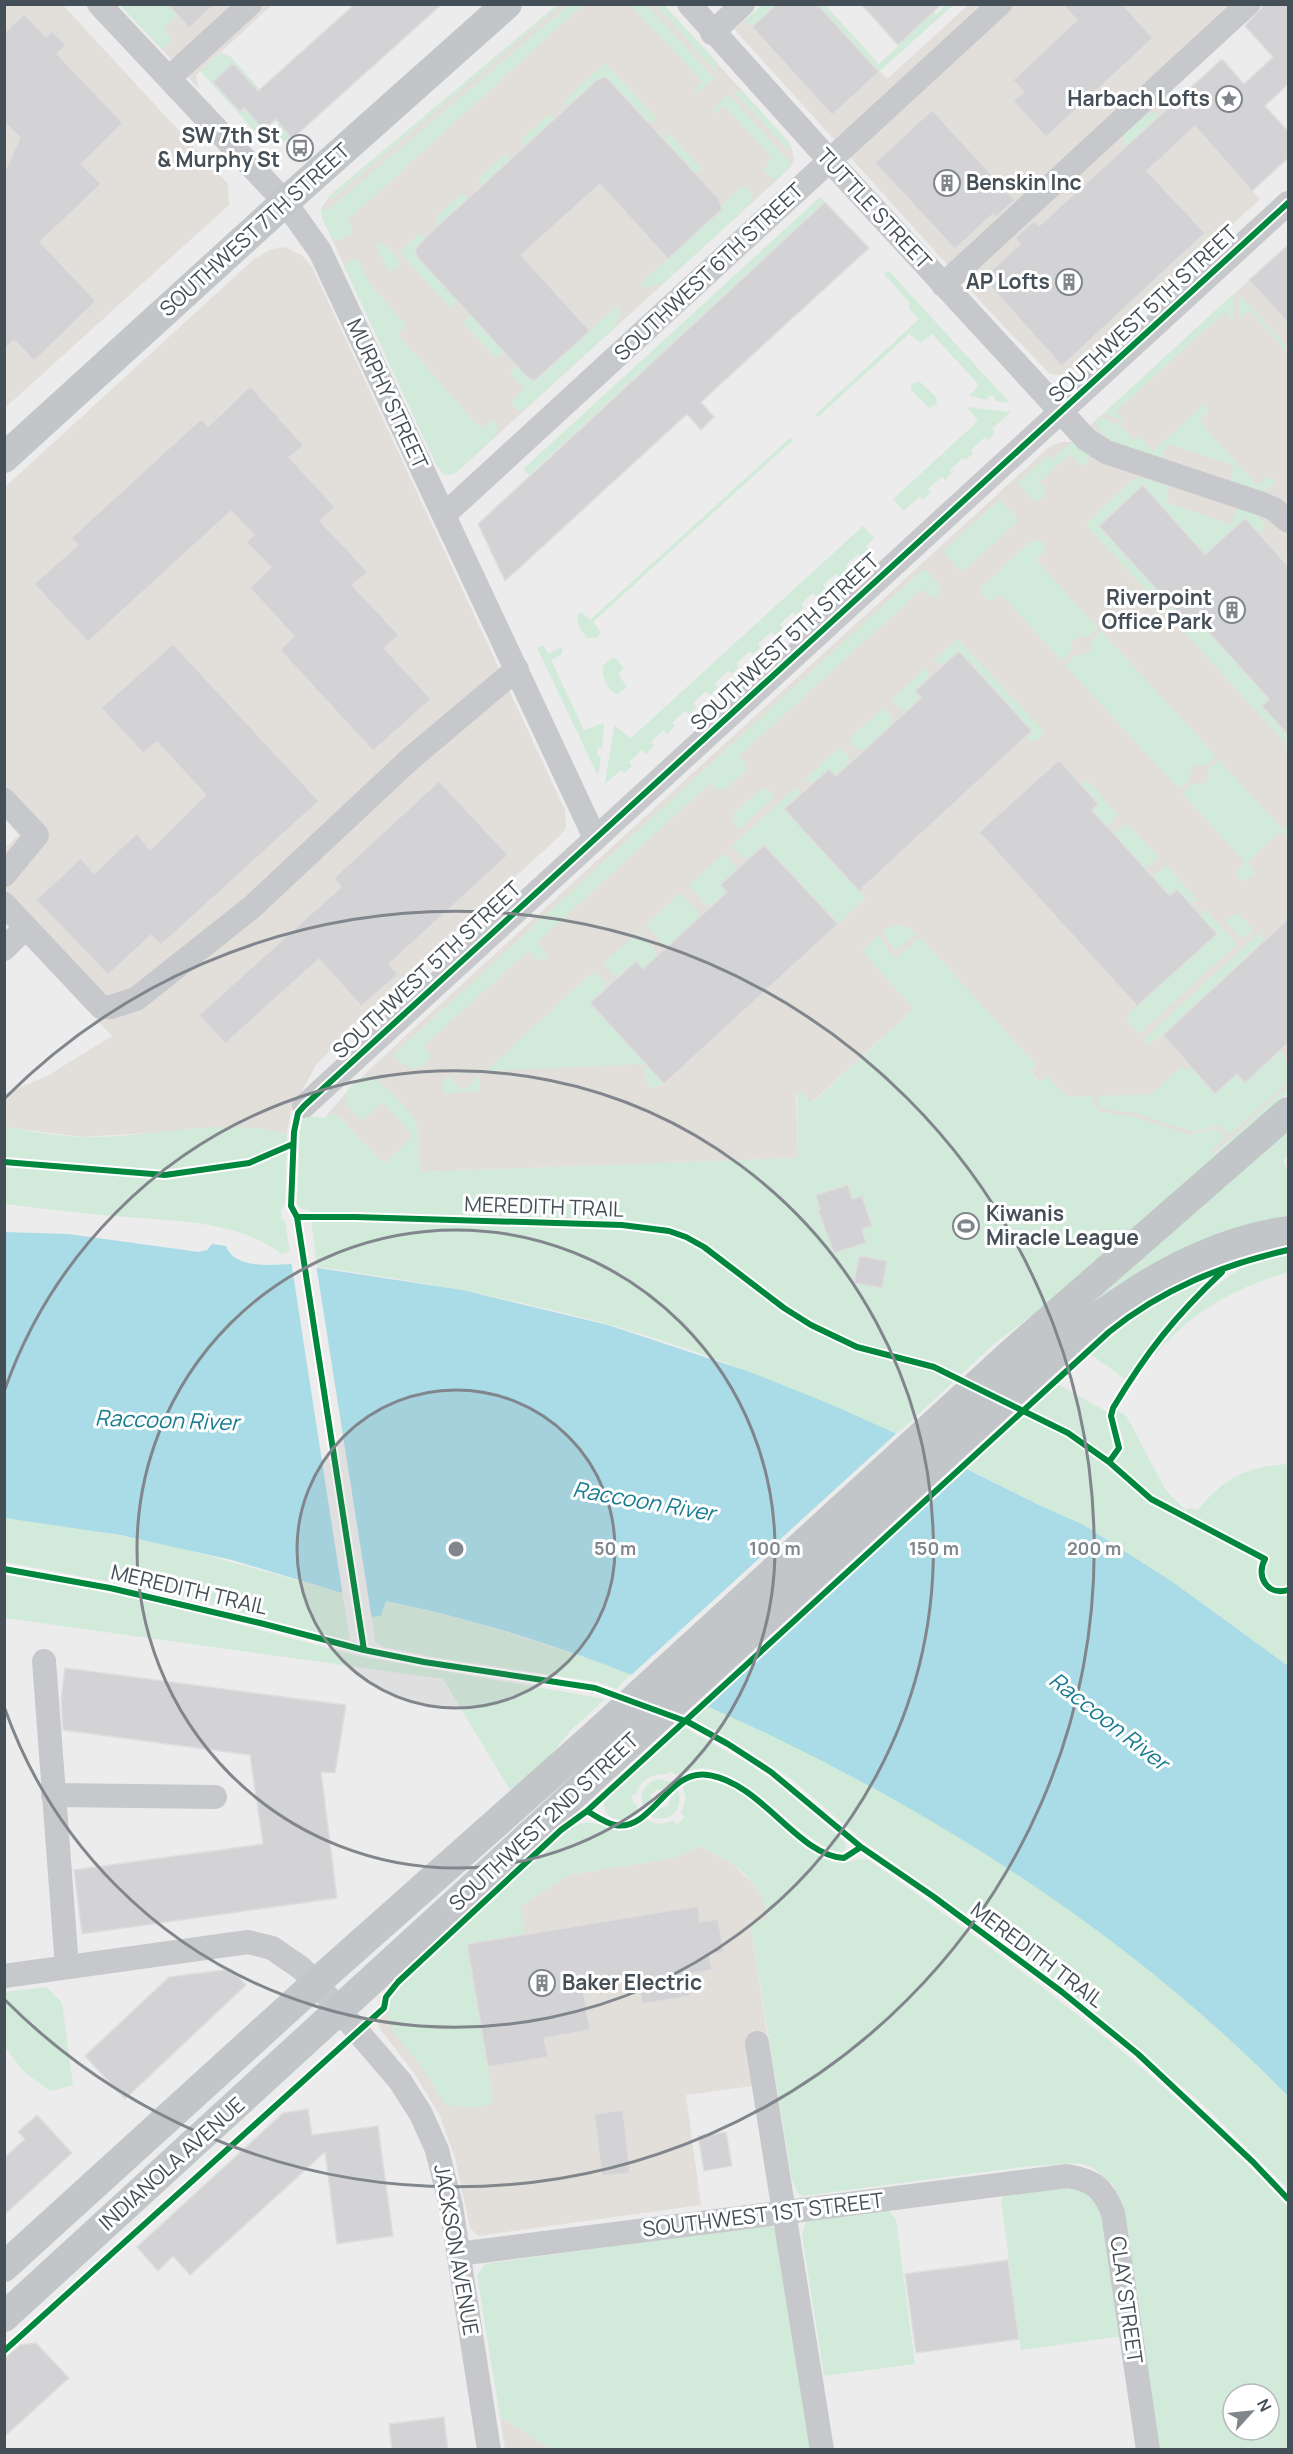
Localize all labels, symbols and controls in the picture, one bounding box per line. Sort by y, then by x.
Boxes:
place label: Harbach Lofts [1067,84,1210,112]
place icon: Harbach Lofts [1214,84,1244,114]
place label: SW 7th St & Murphy St [157,121,280,173]
bus stop icon: SW 7th St & Murphy St [285,133,315,163]
street label: SOUTHWEST 7TH STREET [153,136,356,322]
street label: TUTTLE STREET [811,142,938,275]
building icon: Benskin Inc [932,168,962,198]
place label: Benskin Inc [966,168,1082,196]
street label: SOUTHWEST 6TH STREET [608,176,809,366]
street label: SOUTHWEST 5TH STREET [1042,218,1243,408]
place label: AP Lofts [966,267,1050,295]
building icon: AP Lofts [1054,267,1084,297]
street label: MURPHY STREET [341,314,435,474]
street label: SOUTHWEST 5TH STREET [684,546,885,736]
place label: Riverpoint Office Park [1102,583,1213,635]
building icon: Riverpoint Office Park [1217,595,1247,625]
street label: SOUTHWEST 5TH STREET [326,874,527,1064]
street label: MEREDITH TRAIL [464,1189,625,1223]
place label: Kiwanis Miracle League [986,1199,1139,1251]
sports icon: Kiwanis Miracle League [951,1211,981,1241]
water label: Raccoon River [95,1402,242,1438]
water label: Raccoon River [571,1474,720,1529]
text: 50 m [594,1536,636,1560]
text: 100 m [749,1536,801,1560]
text: 150 m [909,1536,959,1560]
text: 200 m [1067,1536,1121,1560]
centre of rings [446,1539,466,1559]
street label: MEREDITH TRAIL [108,1557,270,1621]
water label: Raccoon River [1043,1665,1177,1779]
street label: SOUTHWEST 2ND STREET [442,1726,645,1917]
street label: MEREDITH TRAIL [965,1895,1110,2014]
building icon: Baker Electric [527,1968,557,1998]
place label: Baker Electric [562,1968,702,1996]
street label: INDIANOLA AVENUE [92,2090,250,2236]
street label: JACKSON AVENUE [428,2162,486,2338]
street label: SOUTHWEST 1ST STREET [641,2185,885,2243]
street label: CLAY STREET [1104,2235,1150,2366]
north arrow [1221,2382,1281,2442]
text: N [1252,2395,1277,2415]

